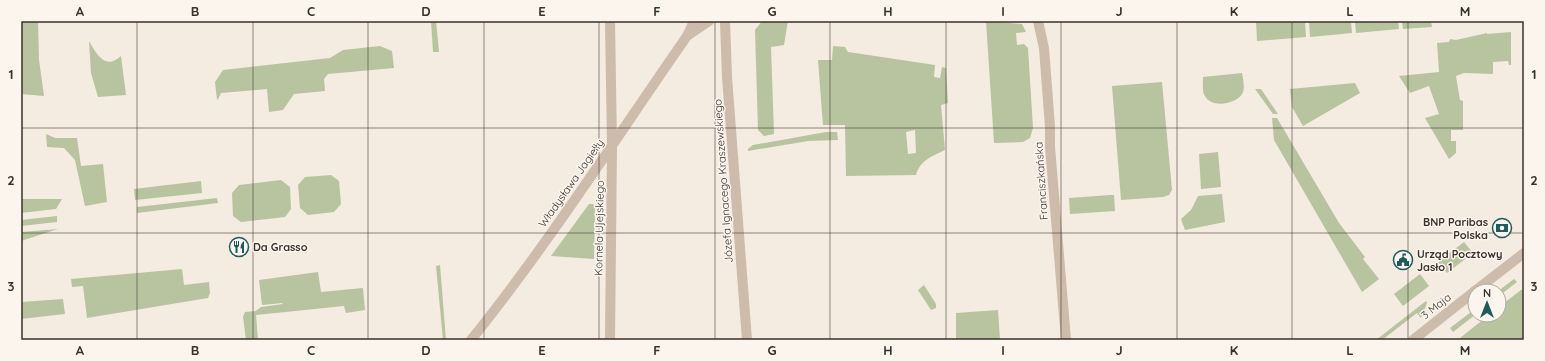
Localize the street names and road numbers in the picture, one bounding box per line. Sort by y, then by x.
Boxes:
street label: Józefa Ignacego Kraszewskiego [710,98,736,263]
street label: Władysława Jagiełły [535,136,607,230]
street label: Franciszkańska [1031,141,1051,221]
street label: Kornela Ujejskiego [591,180,607,276]
street label: 3 Maja [1418,290,1454,322]

